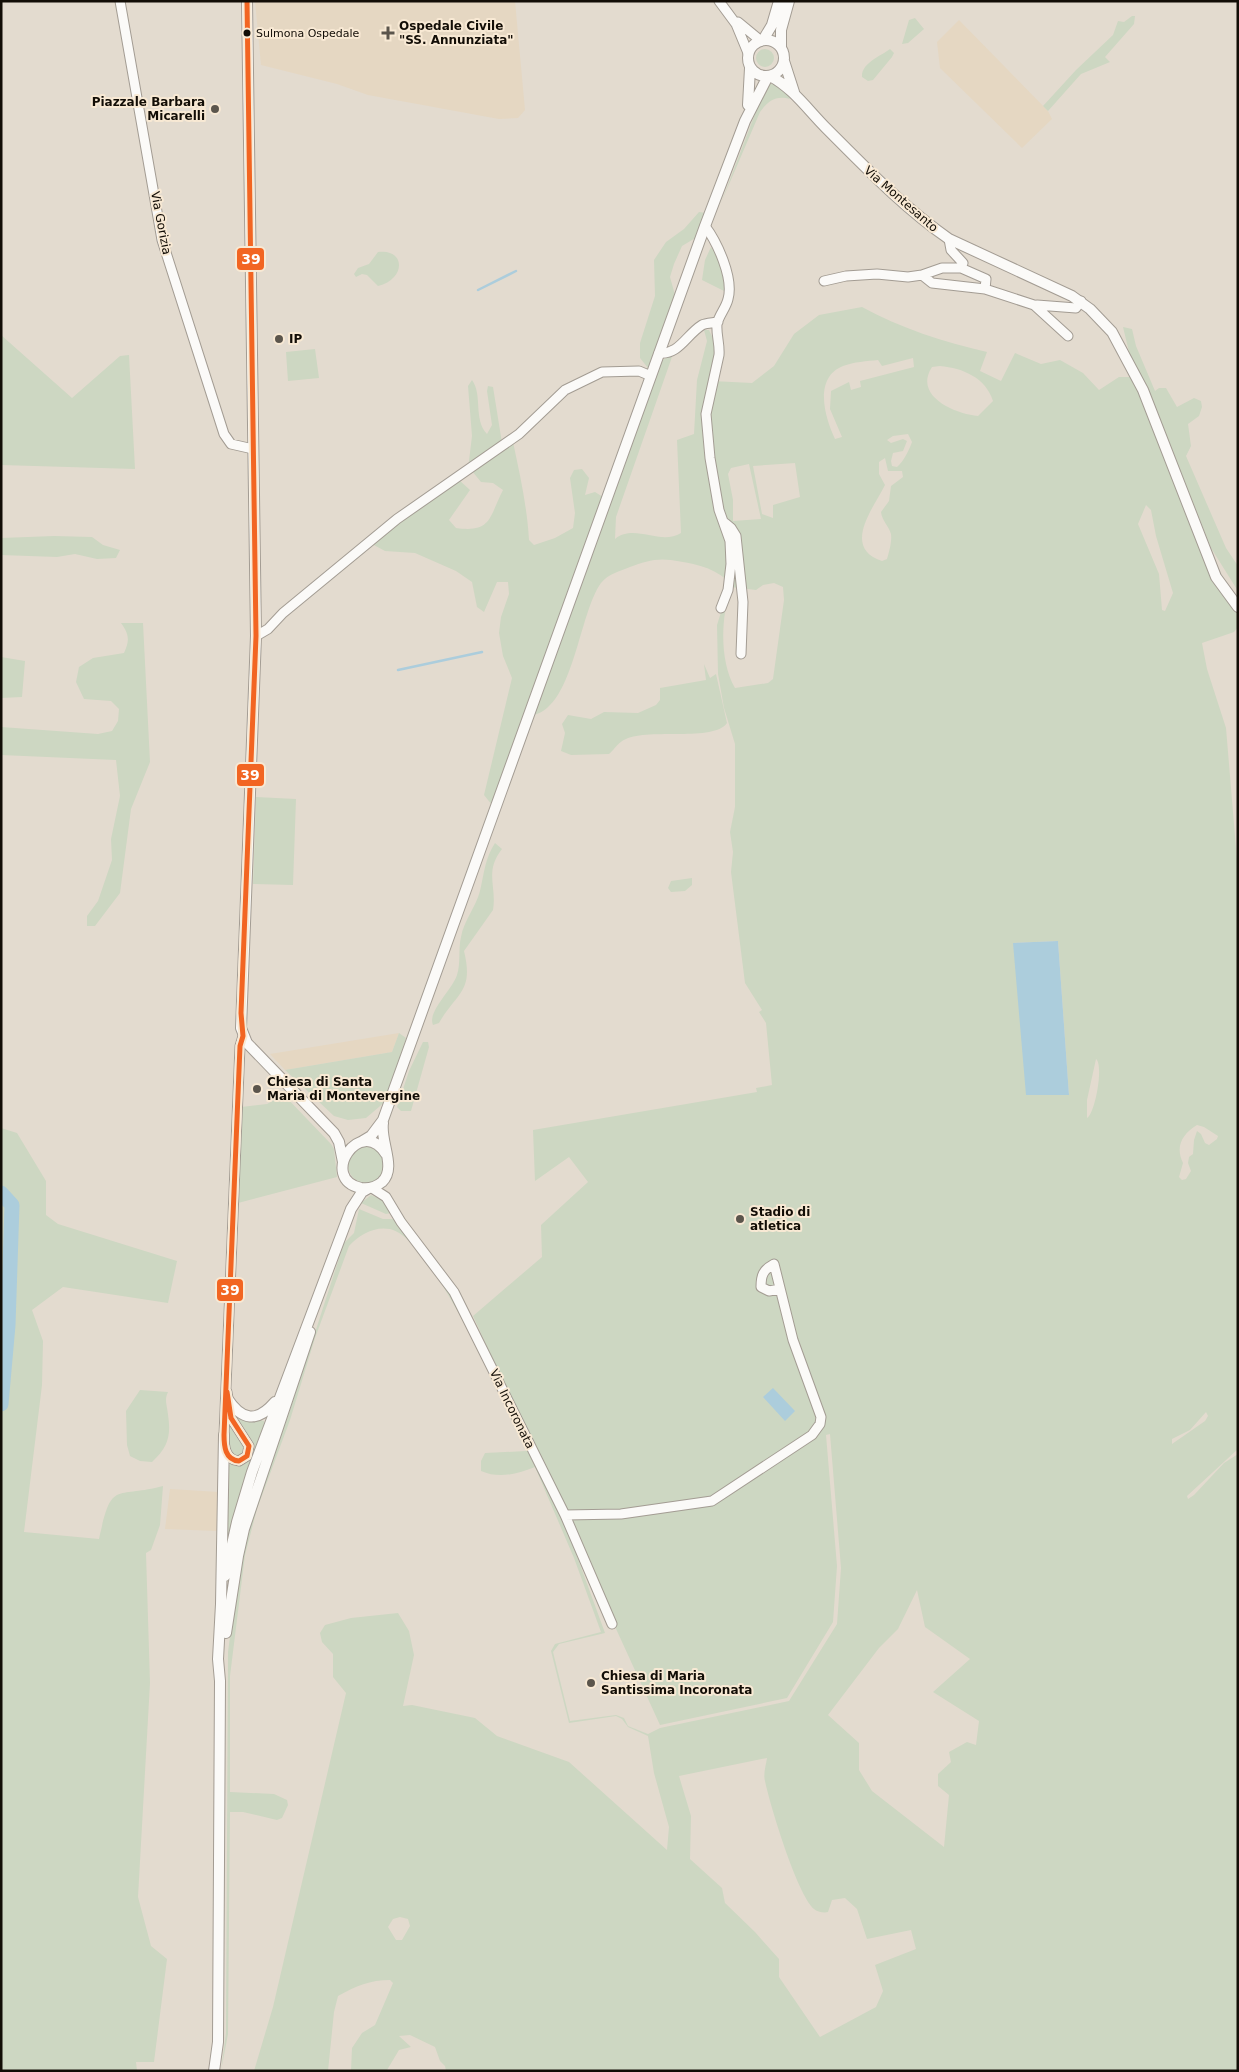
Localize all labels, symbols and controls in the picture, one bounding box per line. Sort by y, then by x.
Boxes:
place label: Ospedale Civile "SS. Annunziata" [399,19,513,47]
marker: Ospedale Civile "SS. Annunziata" [381,26,395,40]
place label: Sulmona Ospedale [256,27,360,40]
marker: Sulmona Ospedale [242,28,252,38]
place label: Piazzale Barbara Micarelli [92,95,205,123]
marker: Piazzale Barbara Micarelli [209,103,221,115]
street label: Via Montesanto [861,163,941,235]
street label: Via Gorizia [148,190,174,256]
line badge: 39 [236,247,265,271]
text: 39 [241,251,261,267]
place label: IP [289,332,302,346]
marker: IP [273,333,285,345]
line badge: 39 [236,763,265,787]
text: 39 [240,767,260,783]
place label: Chiesa di Santa Maria di Montevergine [267,1075,420,1103]
marker: Chiesa di Santa Maria di Montevergine [251,1083,263,1095]
place label: Stadio di atletica [750,1205,810,1233]
marker: Stadio di atletica [734,1213,746,1225]
line badge: 39 [216,1278,244,1302]
text: 39 [220,1282,240,1298]
street label: Via Incoronata [487,1367,537,1451]
place label: Chiesa di Maria Santissima Incoronata [601,1669,752,1697]
marker: Chiesa di Maria Santissima Incoronata [585,1677,597,1689]

